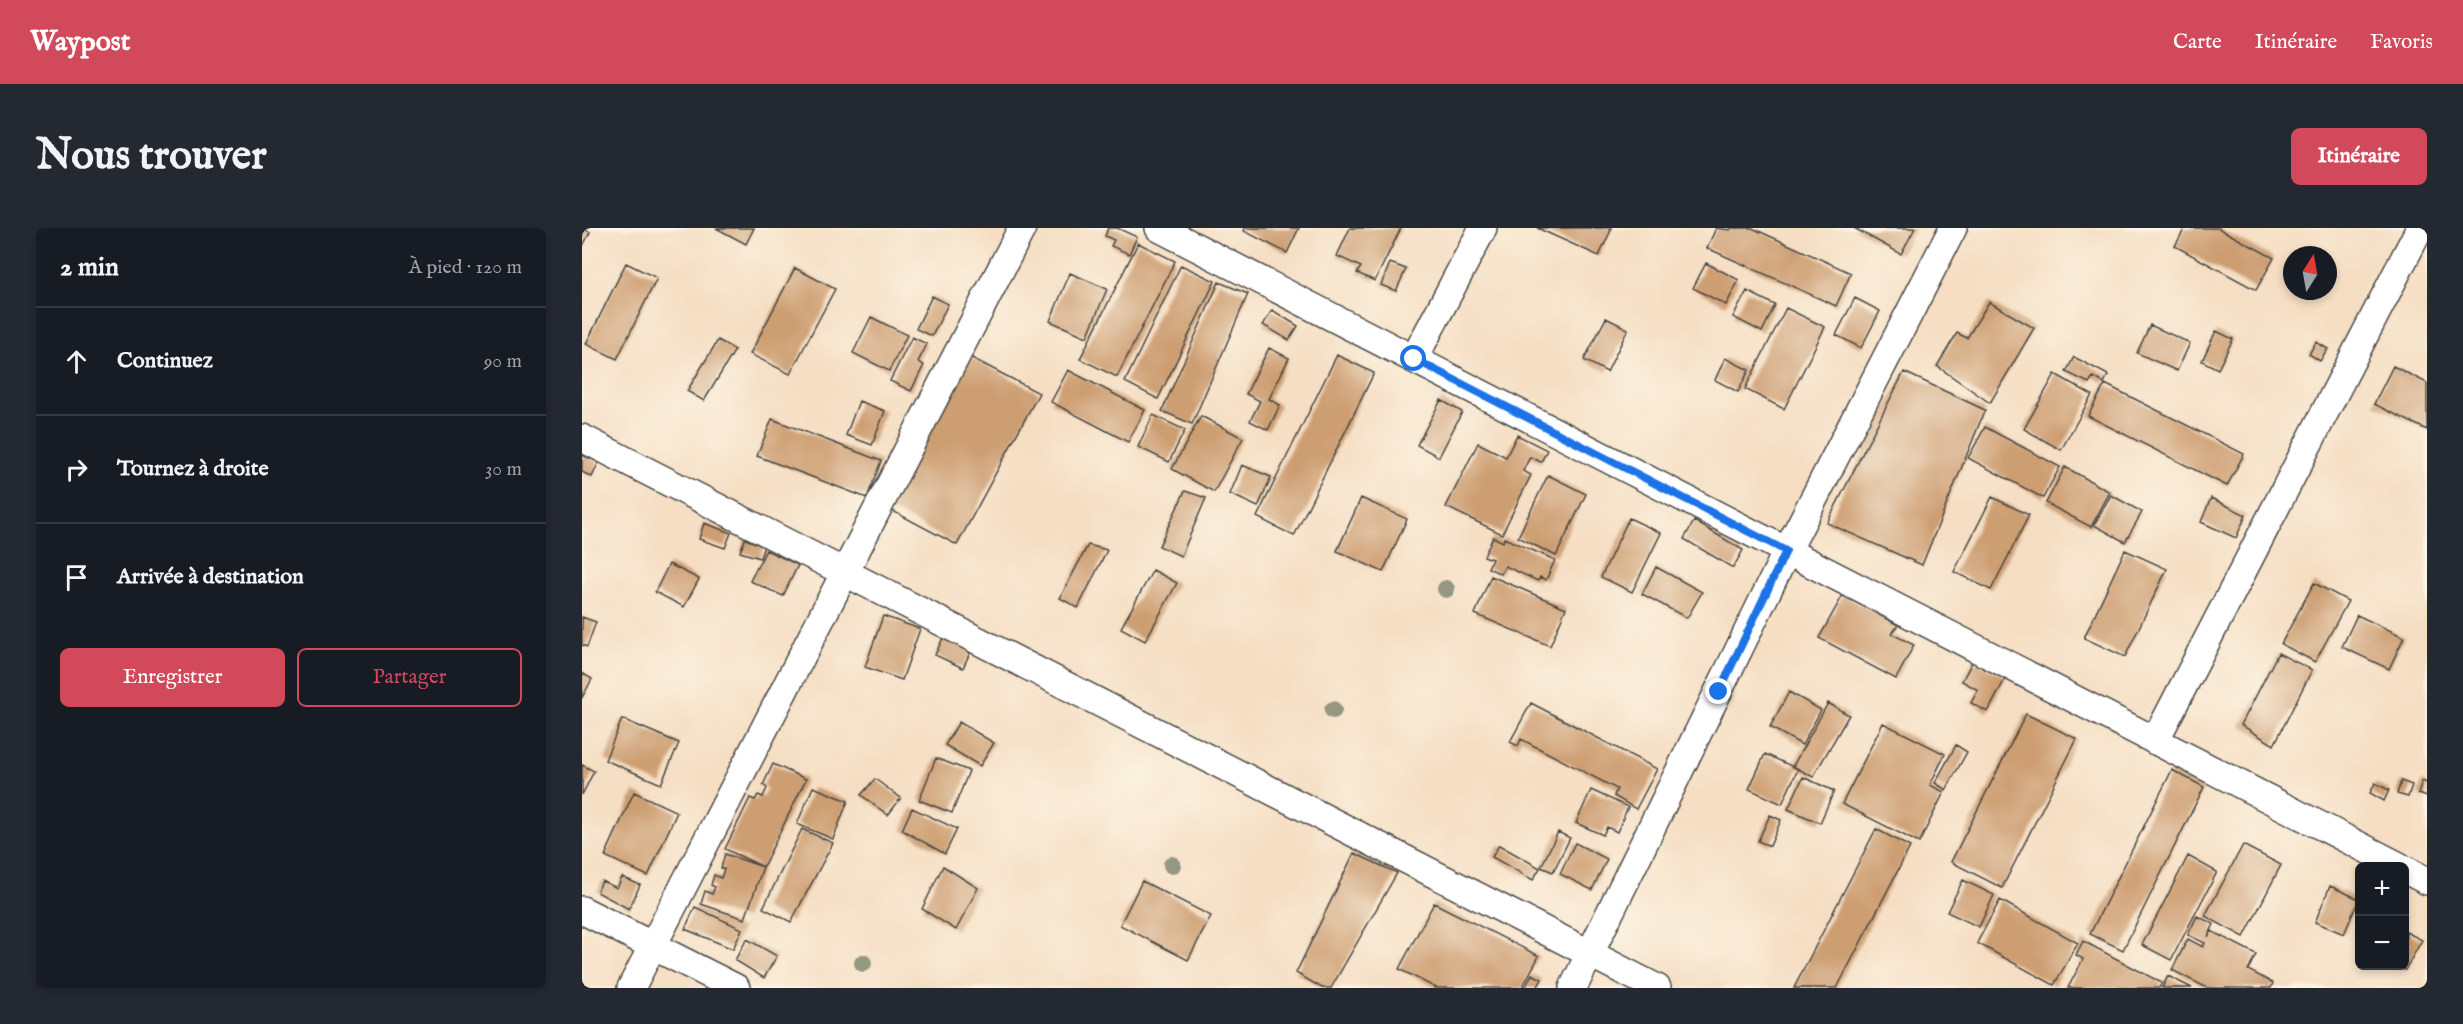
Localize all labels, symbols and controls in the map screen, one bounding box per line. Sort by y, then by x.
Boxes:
text: Waypost [30,25,130,60]
text: Carte [2173,29,2222,56]
text: Itinéraire [2255,29,2337,56]
text: Favoris [2370,29,2433,56]
button: Itinéraire [2291,128,2427,185]
text: Nous trouver [36,130,267,183]
north arrow [2283,246,2337,300]
text: 2 min [60,251,119,284]
text: À pied · 120 m [409,255,522,280]
icon: ahead [60,345,93,378]
route start [1400,345,1426,371]
text: Continuez [117,347,213,375]
text: 90 m [484,349,522,374]
icon: right [60,453,93,486]
text: Tournez à droite [117,455,268,483]
text: 30 m [485,457,522,482]
icon: arrive [60,561,93,594]
text: Arrivée à destination [117,563,304,591]
button: Enregistrer [60,648,285,707]
button: Partager [297,648,522,707]
route end [1705,678,1731,704]
map controls [2355,862,2409,970]
button: + [2355,862,2409,916]
button: − [2355,916,2409,970]

